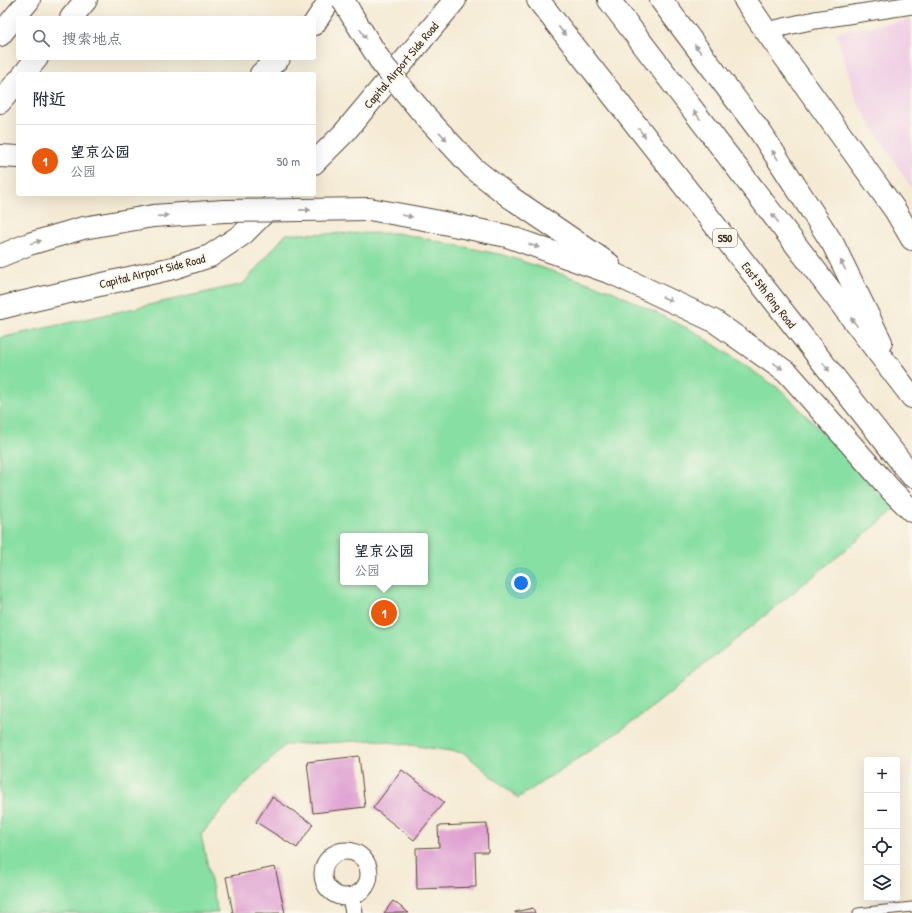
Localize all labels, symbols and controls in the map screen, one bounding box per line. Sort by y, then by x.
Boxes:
search box [16,16,316,60]
street label: Capital Airport Side Road [360,18,443,112]
one-way arrow [557,25,566,36]
icon: search [30,27,52,49]
text: 搜索地点 [62,28,122,49]
one-way arrow [360,28,367,39]
one-way arrow [694,44,702,55]
text: 附近 [32,87,66,110]
one-way arrow [693,110,701,120]
one-way arrow [638,127,646,138]
one-way arrow [438,131,448,141]
text: 望京公园 [70,141,130,162]
one-way arrow [771,149,779,160]
text: 1 [43,152,47,170]
text: 50 m [277,152,300,170]
text: 公园 [70,162,96,180]
one-way arrow [299,207,312,213]
one-way arrow [157,212,169,219]
one-way arrow [401,213,413,219]
one-way arrow [771,213,780,224]
road number: S50 [713,229,737,247]
one-way arrow [30,239,42,245]
one-way arrow [528,243,540,249]
street label: Capital Airport Side Road [97,250,207,292]
street label: East 5th Ring Road [738,258,800,332]
one-way arrow [840,259,847,270]
one-way arrow [662,296,673,302]
one-way arrow [850,317,858,327]
one-way arrow [773,362,784,370]
one-way arrow [822,362,831,373]
popup [340,533,428,585]
text: 望京公园 [354,540,414,561]
text: 公园 [354,561,380,579]
your location [511,573,531,593]
pin: 1 [371,598,397,628]
map controls [864,757,900,901]
button: + [864,757,900,793]
button: − [864,793,900,829]
button: locate [864,829,900,865]
button: layers [864,865,900,901]

